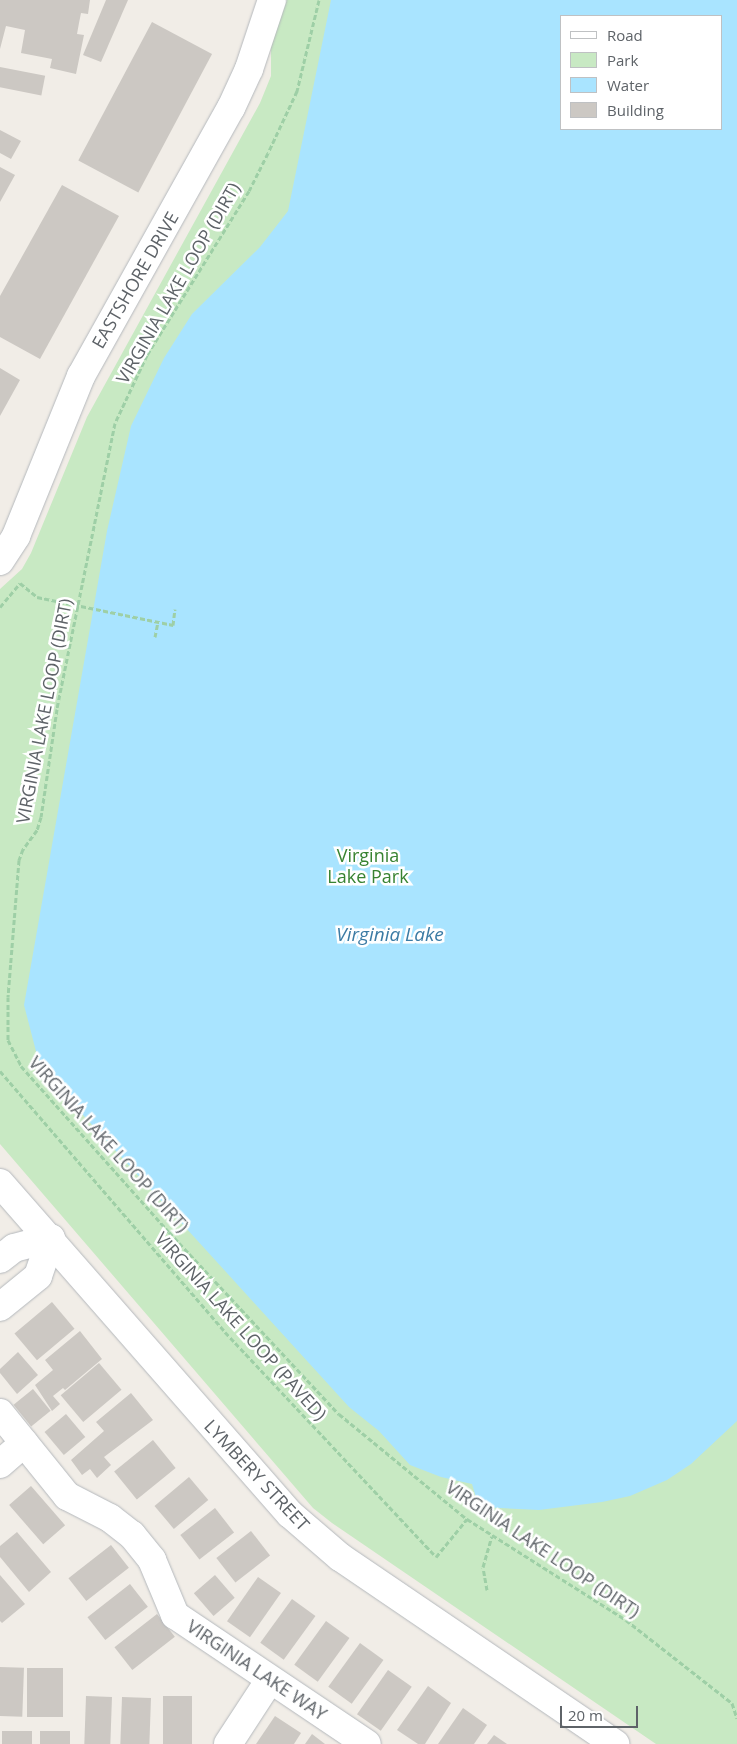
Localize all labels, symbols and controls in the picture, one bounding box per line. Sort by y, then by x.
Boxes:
legend [560,15,722,130]
text: Road [607,25,643,45]
text: Park [607,50,638,70]
text: Water [607,75,649,95]
text: Building [607,100,664,120]
street label: VIRGINIA LAKE LOOP (DIRT) [111,179,245,387]
street label: EASTSHORE DRIVE [87,208,183,352]
street label: VIRGINIA LAKE LOOP (DIRT) [12,597,76,825]
park label: Virginia Lake Park [327,845,409,888]
water label: Virginia Lake [336,924,444,946]
street label: VIRGINIA LAKE LOOP (DIRT) [24,1052,194,1236]
street label: VIRGINIA LAKE LOOP (PAVED) [151,1228,331,1424]
street label: LYMBERY STREET [200,1415,314,1535]
street label: VIRGINIA LAKE LOOP (DIRT) [442,1476,644,1622]
street label: VIRGINIA LAKE WAY [183,1615,331,1725]
scale bar [562,1696,640,1728]
text: 20 m [568,1705,603,1725]

